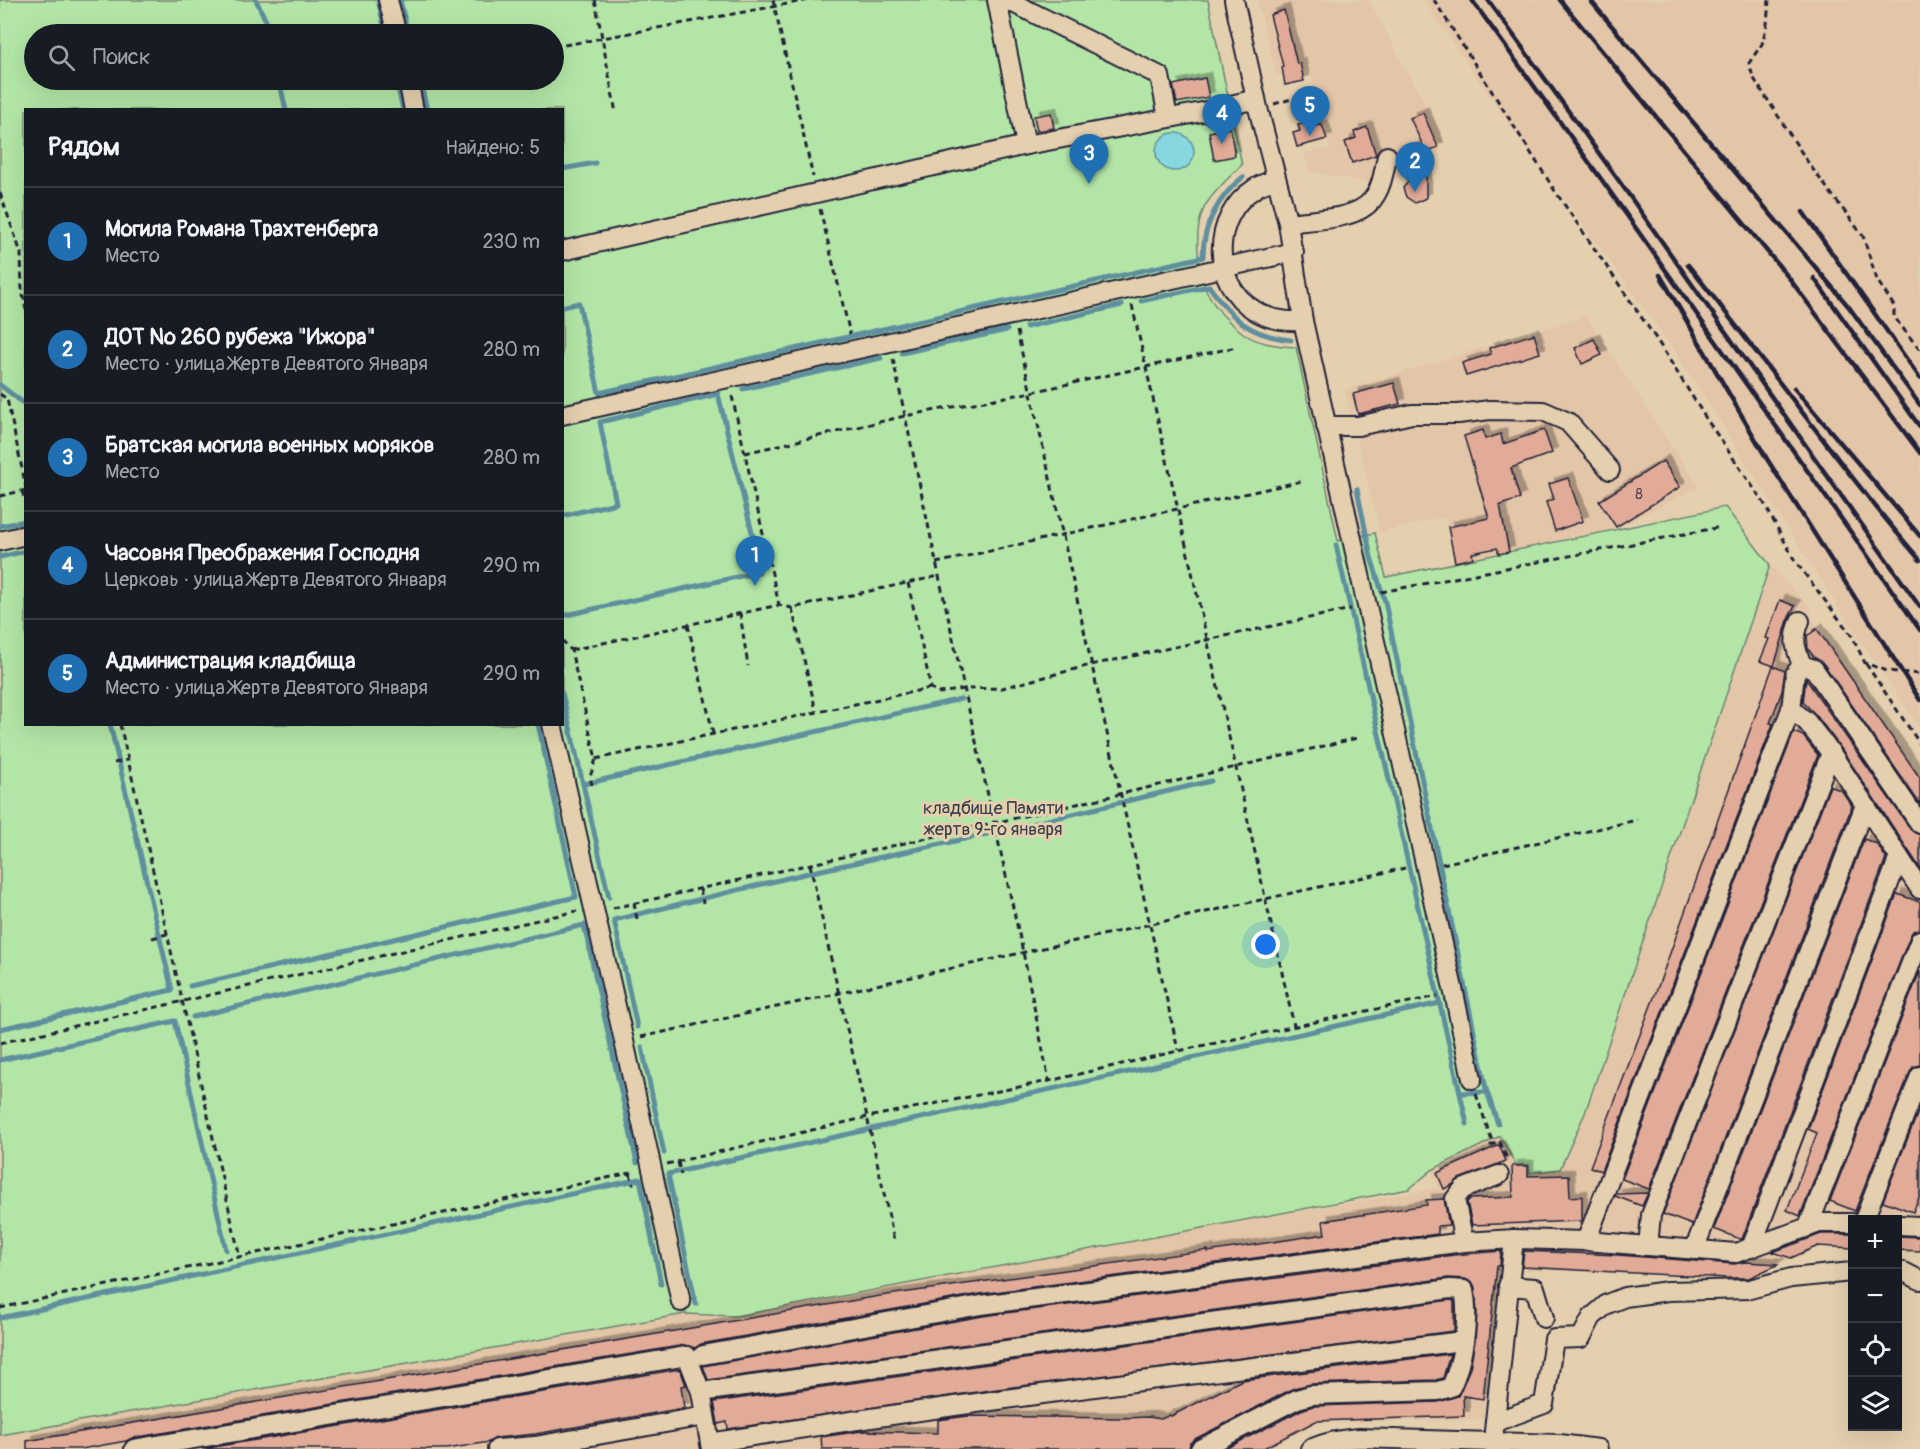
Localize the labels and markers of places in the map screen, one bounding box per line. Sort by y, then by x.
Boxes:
pin: 5 [1290,86,1330,136]
pin: 4 [1202,94,1242,144]
pin: 3 [1070,134,1108,184]
pin: 2 [1396,142,1434,192]
pin: 1 [736,536,774,586]

